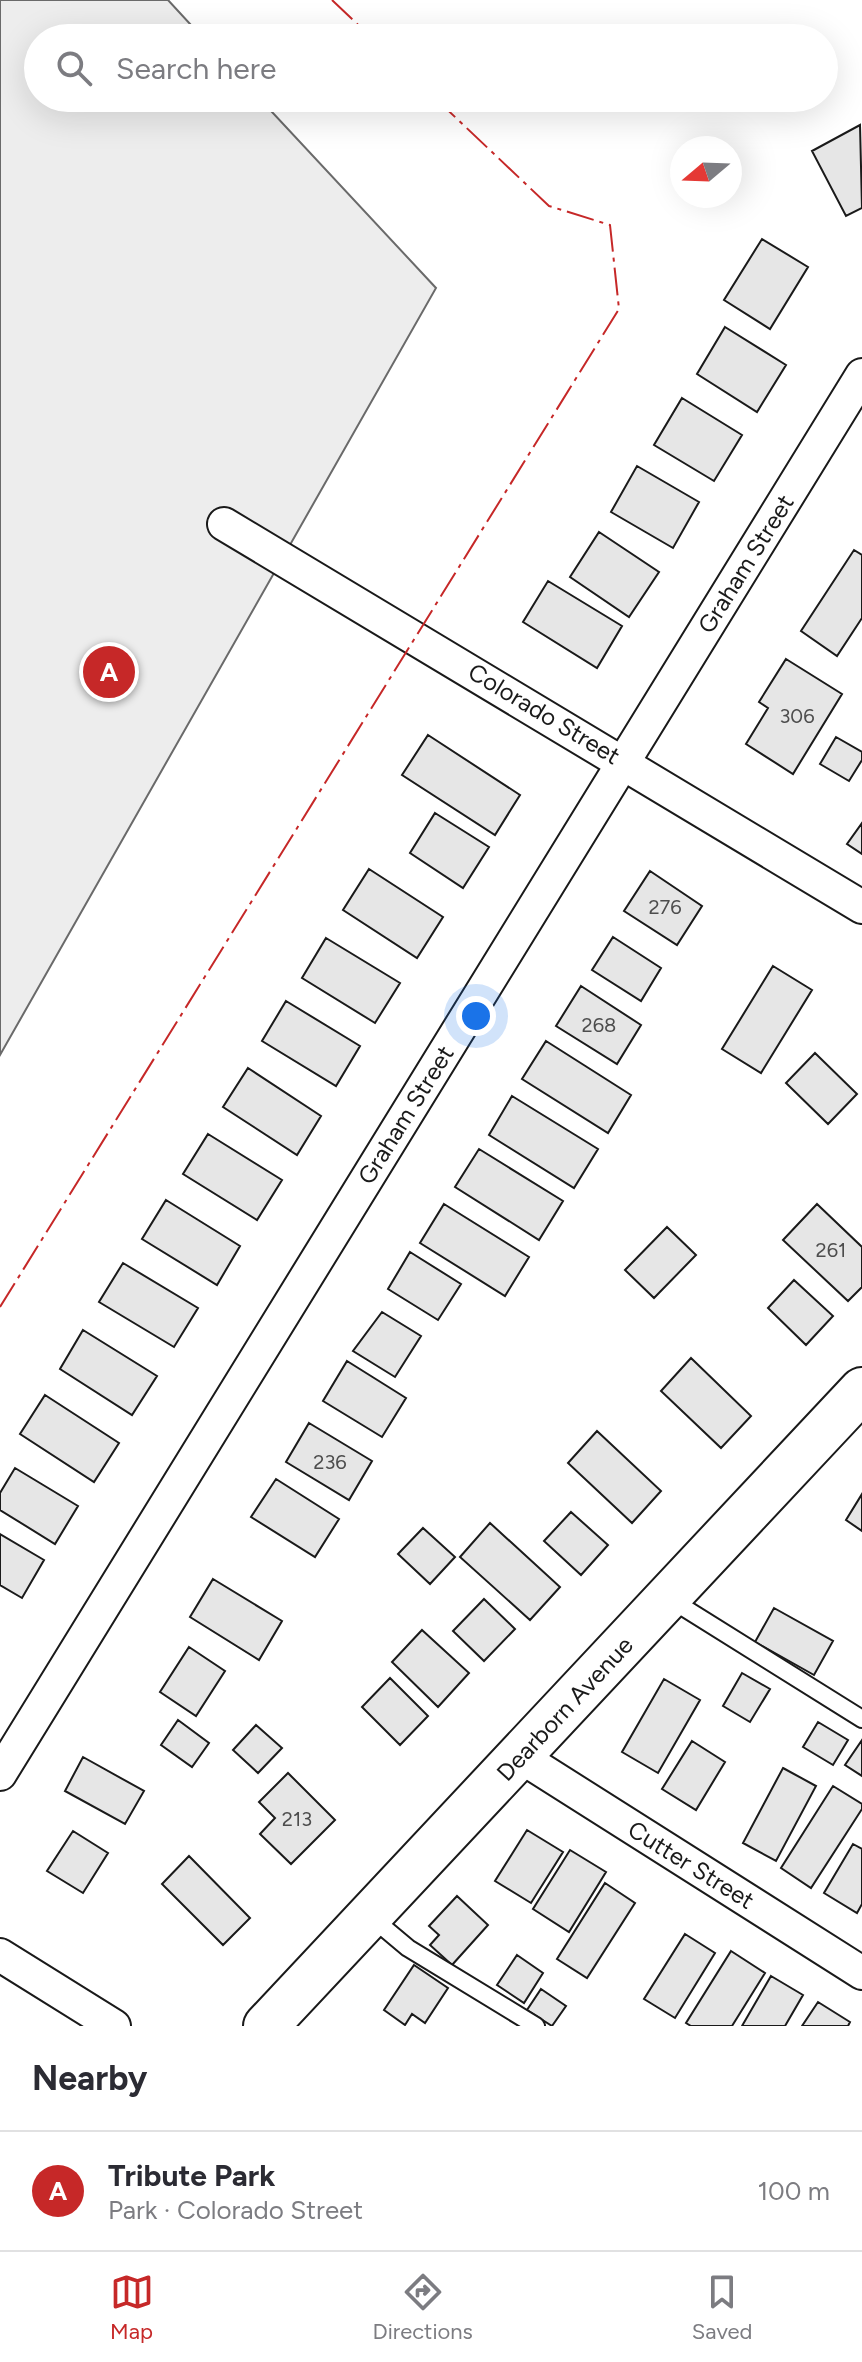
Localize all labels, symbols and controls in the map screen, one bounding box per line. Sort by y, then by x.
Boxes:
search box [24,24,838,112]
icon: search [52,46,96,90]
text: Search here [116,50,276,87]
north arrow [670,136,742,208]
street label: Graham Street [691,489,800,638]
pin: A [83,642,135,702]
street label: Colorado Street [463,657,625,770]
house number: 306 [779,704,815,728]
house number: 276 [648,895,682,919]
your location [456,996,496,1036]
house number: 268 [582,1013,616,1037]
street label: Graham Street [351,1040,460,1189]
house number: 261 [816,1238,846,1262]
house number: 236 [313,1450,347,1474]
street label: Dearborn Avenue [490,1631,639,1787]
house number: 213 [282,1807,312,1831]
street label: Cutter Street [623,1814,760,1915]
text: Nearby [32,2058,147,2099]
text: Tribute Park [108,2157,275,2194]
text: A [49,2175,67,2207]
text: 100 m [757,2175,830,2207]
text: Park · Colorado Street [108,2194,363,2226]
tab: Map [110,2270,154,2345]
tab: Directions [373,2270,473,2345]
tab: Saved [692,2270,752,2345]

